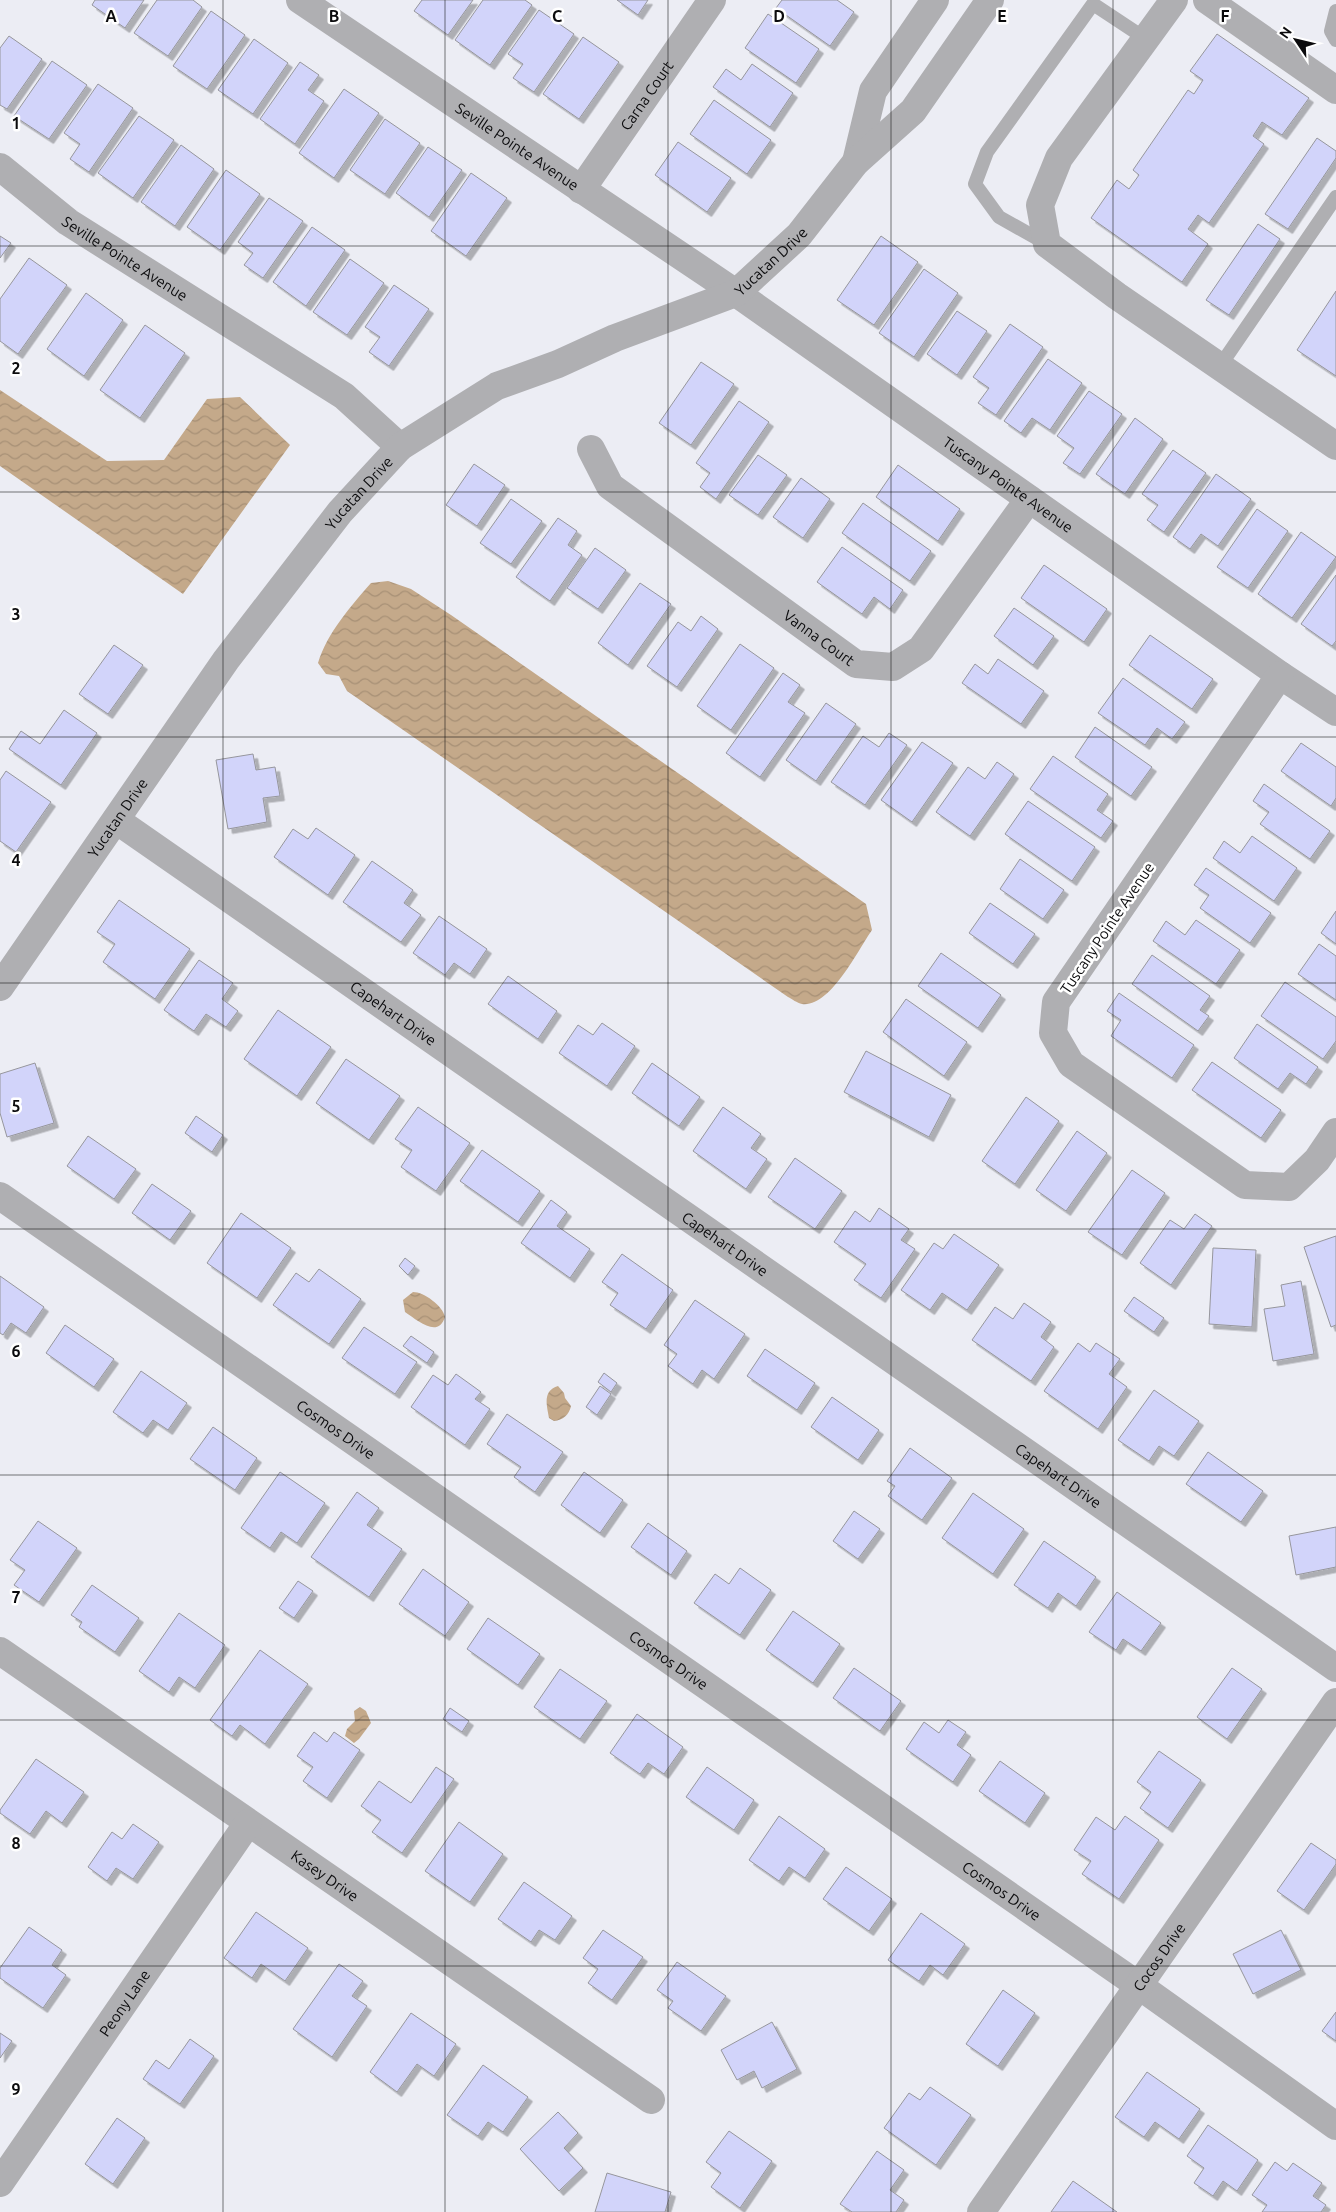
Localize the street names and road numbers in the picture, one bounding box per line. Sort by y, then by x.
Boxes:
street label: Carna Court [616,57,676,133]
street label: Seville Pointe Avenue [453,99,582,194]
street label: Seville Pointe Avenue [59,212,191,304]
street label: Yucatan Drive [731,224,810,299]
street label: Tuscany Pointe Avenue [940,433,1076,536]
street label: Yucatan Drive [321,453,396,533]
street label: Vanna Court [781,606,858,669]
street label: Yucatan Drive [84,775,150,860]
street label: Tuscany Pointe Avenue [1057,859,1157,997]
street label: Capehart Drive [347,977,440,1049]
street label: Capehart Drive [679,1208,772,1279]
street label: Cosmos Drive [294,1396,379,1462]
street label: Capehart Drive [1012,1439,1105,1511]
street label: Cosmos Drive [626,1627,711,1693]
street label: Kasey Drive [288,1846,362,1904]
street label: Cosmos Drive [959,1857,1044,1924]
street label: Cocos Drive [1129,1919,1188,1994]
street label: Peony Lane [95,1966,153,2039]

